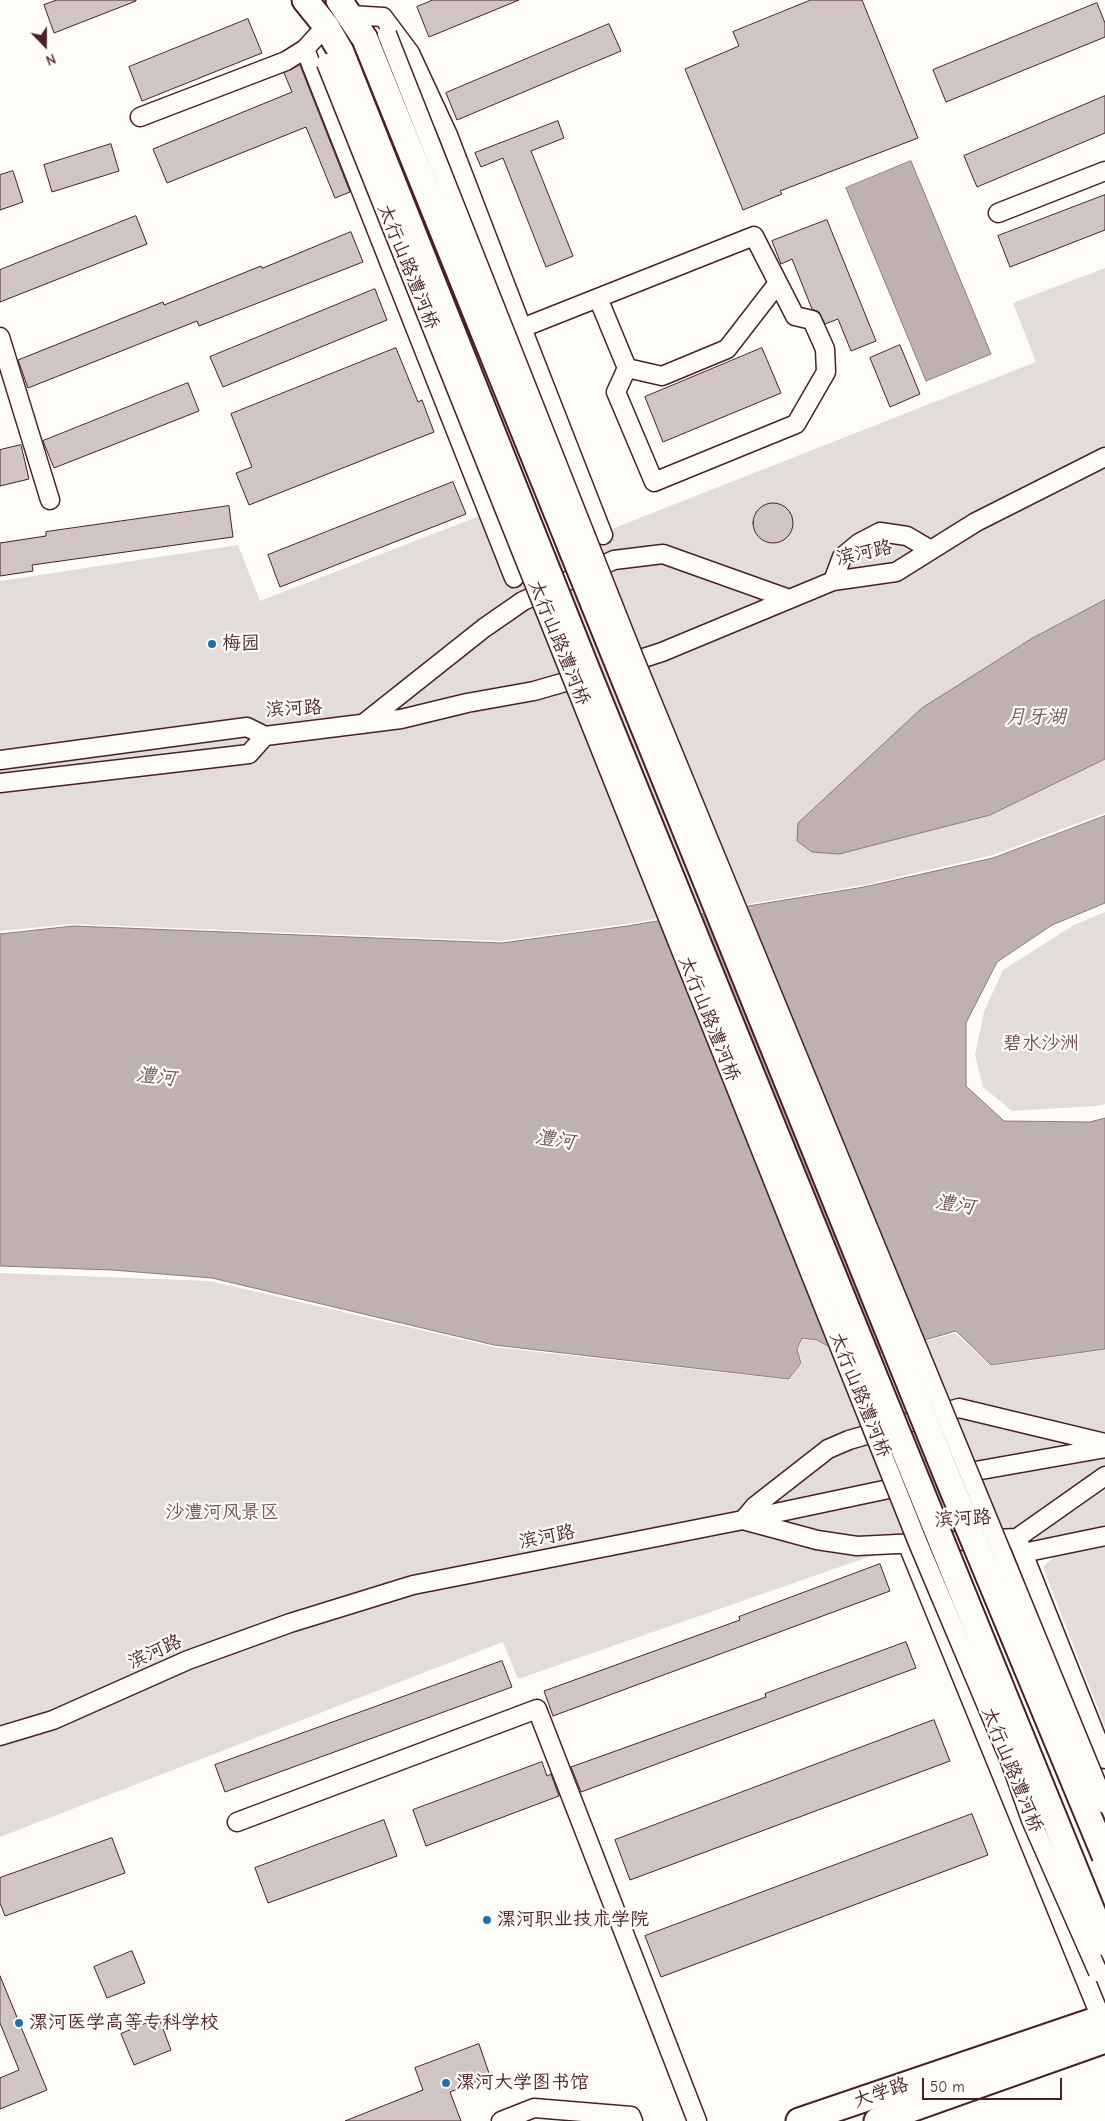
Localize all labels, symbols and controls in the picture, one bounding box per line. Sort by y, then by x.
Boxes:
north arrow [20,20,70,70]
text: N [43,50,58,69]
street label: 太行山路澧河桥 [373,201,443,333]
street label: 滨河路 [834,536,894,570]
street label: 太行山路澧河桥 [524,577,594,709]
place label: 梅园 [222,633,260,655]
marker: 梅园 [206,638,218,650]
street label: 滨河路 [265,696,323,722]
water label: 月牙湖 [1006,705,1066,729]
street label: 太行山路澧河桥 [674,953,744,1085]
park label: 碧水沙洲 [1003,1033,1079,1055]
water label: 澧河 [135,1063,177,1091]
water label: 澧河 [533,1125,577,1155]
water label: 澧河 [933,1190,977,1220]
street label: 太行山路澧河桥 [825,1329,895,1461]
park label: 沙澧河风景区 [165,1502,279,1524]
street label: 滨河路 [934,1506,992,1532]
street label: 滨河路 [517,1520,577,1554]
street label: 滨河路 [124,1630,186,1674]
street label: 太行山路澧河桥 [977,1704,1047,1836]
place label: 漯河职业技术学院 [497,1909,649,1931]
marker: 漯河职业技术学院 [481,1914,493,1926]
place label: 漯河医学高等专科学校 [29,2012,219,2034]
marker: 漯河医学高等专科学校 [13,2017,25,2029]
scale bar [925,2068,1065,2100]
place label: 漯河大学图书馆 [456,2072,589,2094]
street label: 大学路 [850,2073,912,2113]
marker: 漯河大学图书馆 [440,2077,452,2089]
text: 50 m [930,2078,965,2096]

